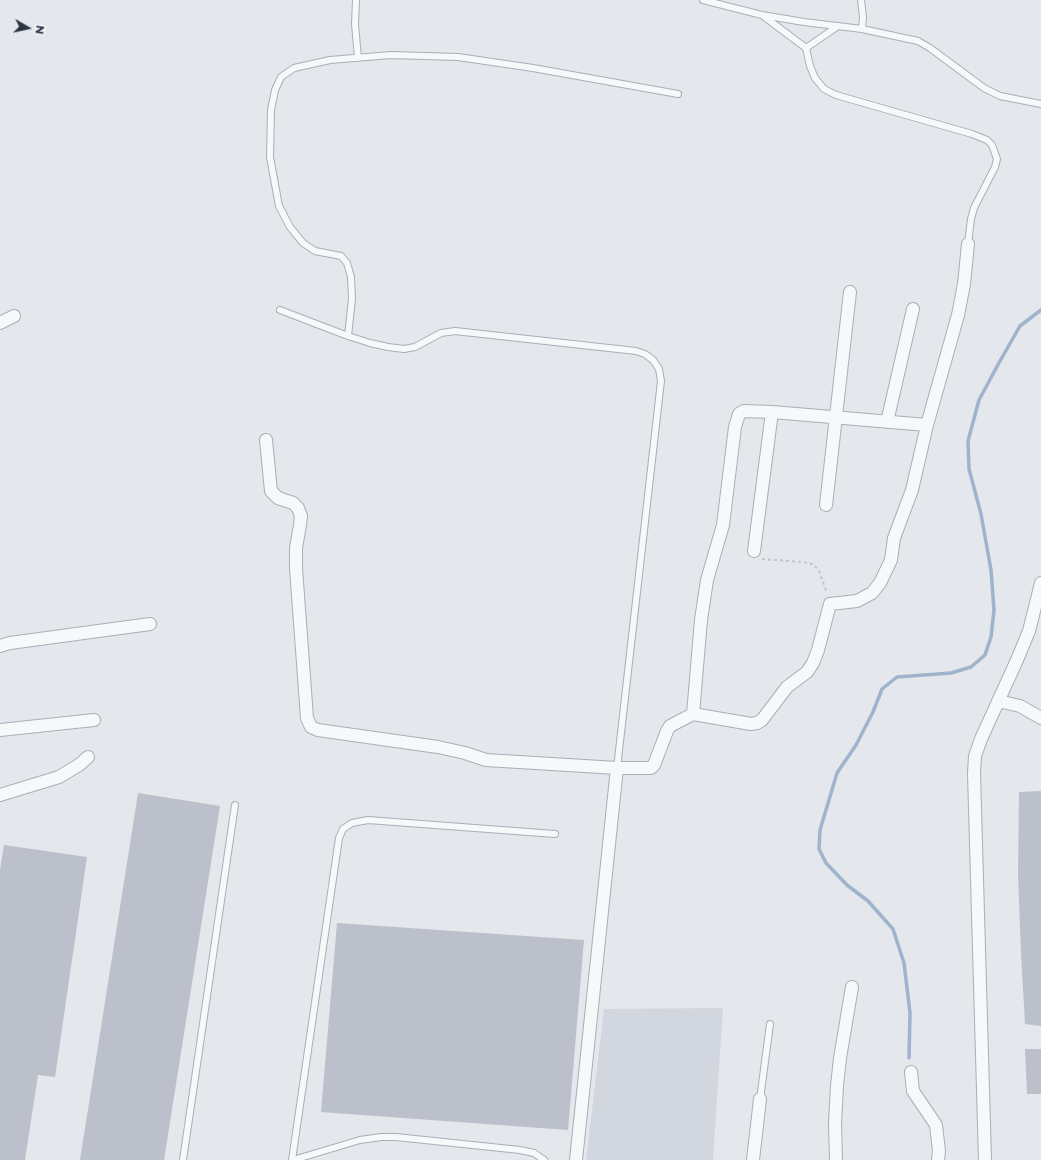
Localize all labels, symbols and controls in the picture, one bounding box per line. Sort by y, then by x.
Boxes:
north arrow [8,8,48,48]
text: N [32,24,47,35]

